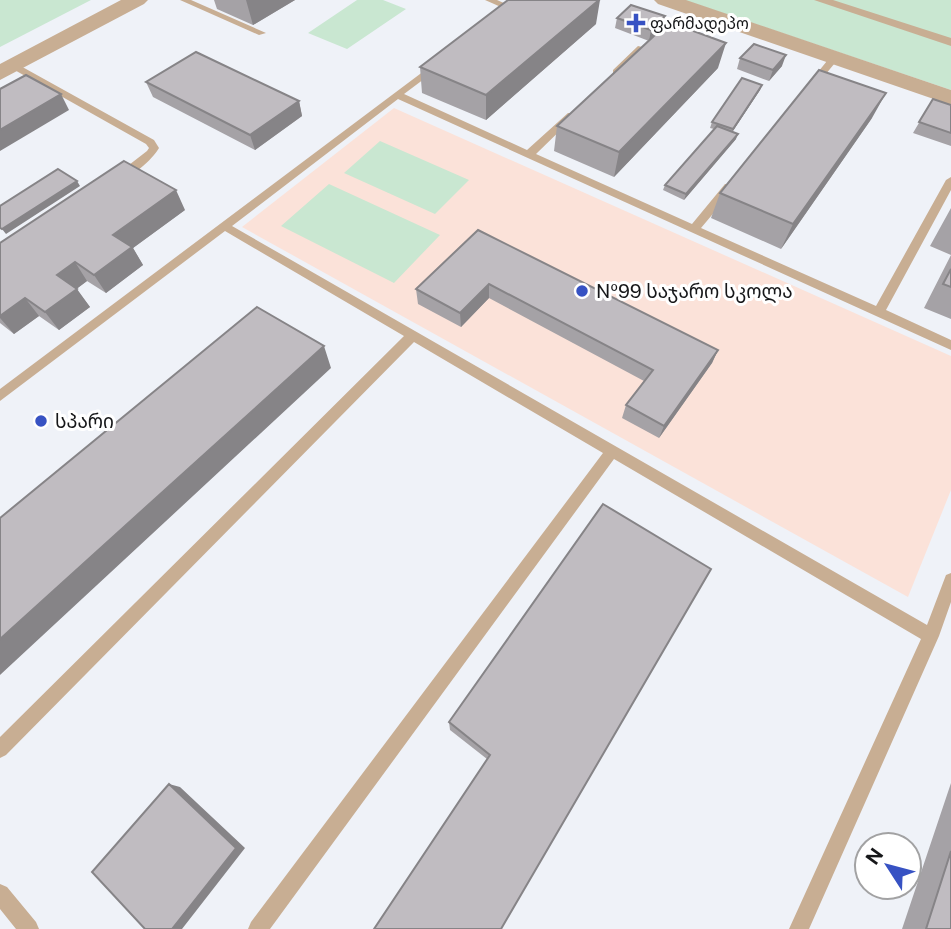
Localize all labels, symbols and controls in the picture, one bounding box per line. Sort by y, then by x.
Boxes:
place label: ფარმადეპო [650,14,749,34]
marker: ფარმადეპო [628,15,644,31]
place label: №99 საჯარო სკოლა [596,280,793,304]
marker: №99 საჯარო სკოლა [574,283,590,299]
place label: სპარი [55,410,114,432]
marker: სპარი [33,413,49,429]
north arrow [853,831,923,901]
text: N [861,844,888,868]

